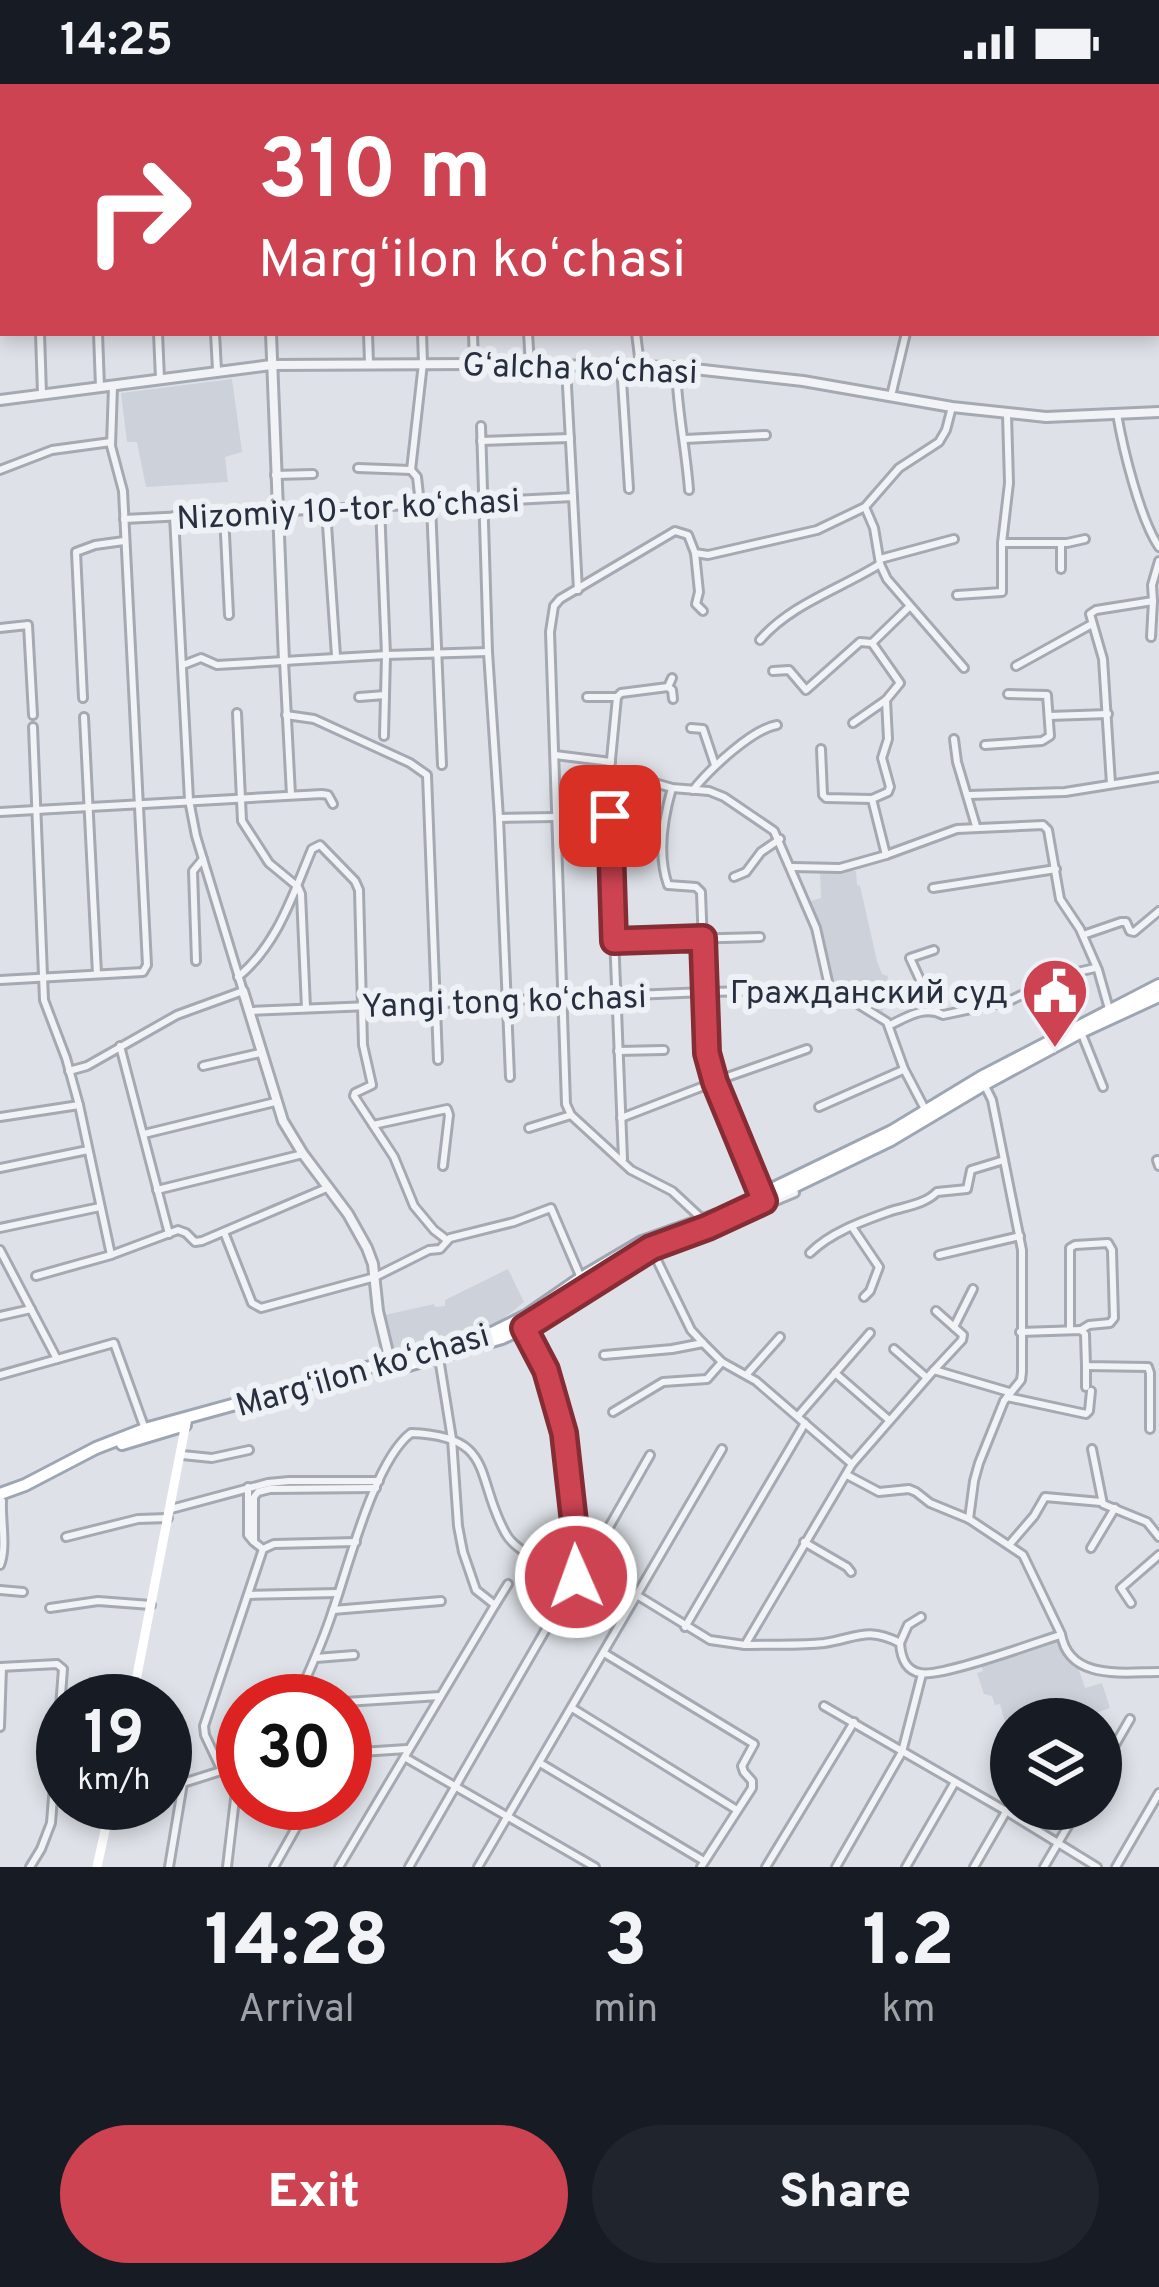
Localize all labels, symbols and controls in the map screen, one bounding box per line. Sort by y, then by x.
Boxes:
text: 14:25 [60,14,173,71]
text: 310 m [258,122,492,228]
icon: right [60,132,216,288]
text: Margʻilon koʻchasi [258,228,686,297]
street label: Gʻalcha koʻchasi [462,346,698,396]
street label: Nizomiy 10-tor koʻchasi [175,482,521,542]
pin [559,765,661,867]
icon: arrive [577,783,643,849]
public building icon: Гражданский суд [1020,956,1090,1050]
place label: Гражданский суд [730,974,1008,1016]
street label: Yangi tong koʻchasi [361,978,647,1030]
street label: Margʻilon koʻchasi [232,1317,495,1429]
position arrow [513,1514,639,1640]
speed limit sign: 30 [216,1674,372,1830]
map controls [990,1698,1122,1830]
button: layers [990,1698,1122,1830]
text: 19 [84,1699,144,1775]
text: km/h [78,1763,150,1800]
text: 14:28 [204,1899,389,1991]
text: 3 [604,1899,647,1991]
text: 1.2 [863,1899,955,1991]
text: Arrival [239,1987,355,2036]
text: min [593,1987,658,2036]
text: km [882,1987,936,2036]
button: Exit [60,2125,568,2263]
button: Share [592,2125,1099,2263]

